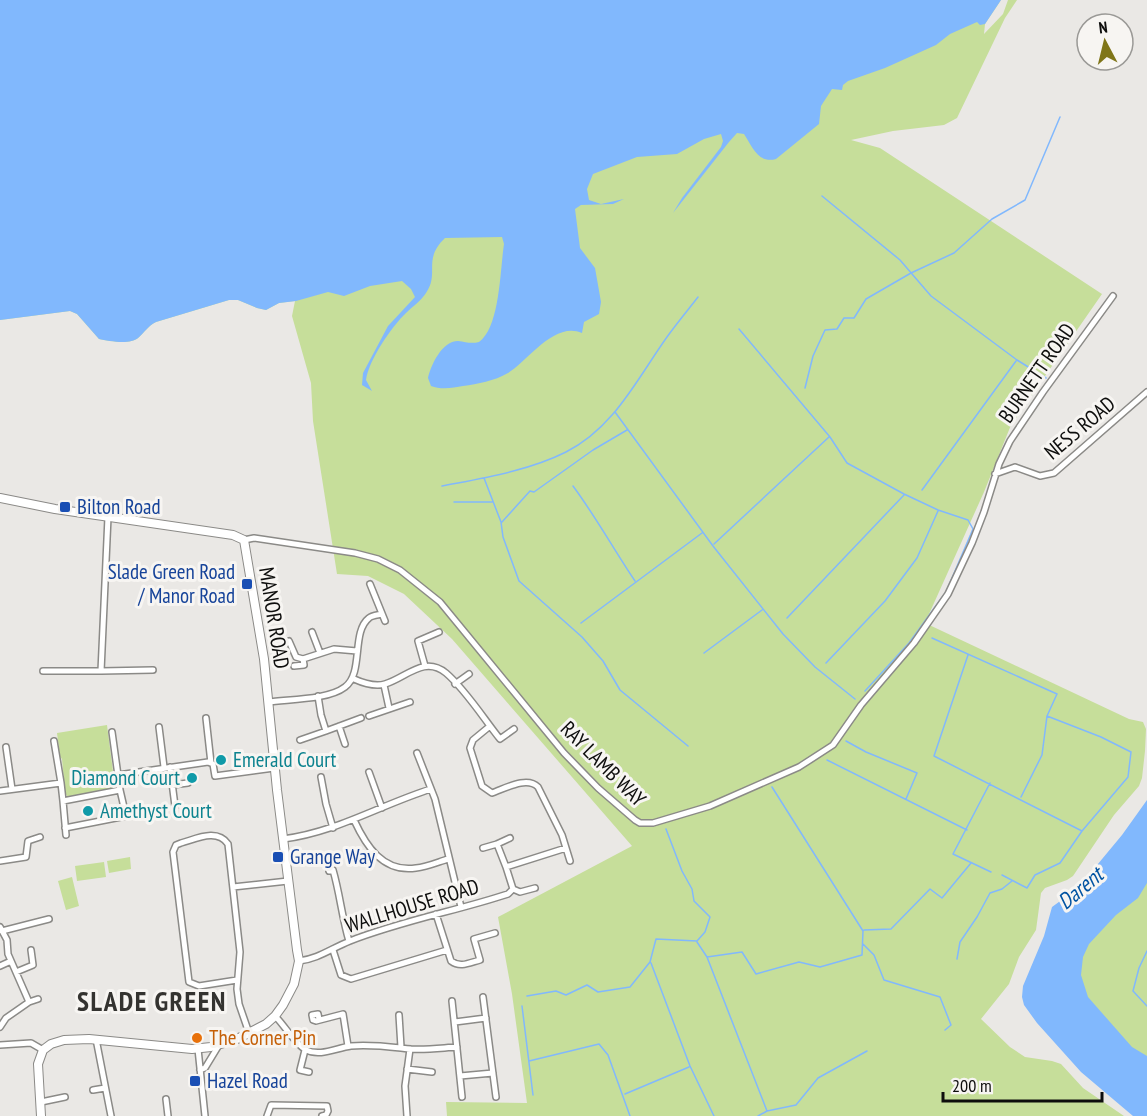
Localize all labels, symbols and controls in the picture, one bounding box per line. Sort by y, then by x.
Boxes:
north arrow [1075,12,1135,72]
text: N [1098,17,1109,38]
street label: BURNETT ROAD [992,318,1081,428]
street label: NESS ROAD [1039,390,1121,465]
place label: Bilton Road [77,493,161,520]
marker: Bilton Road [58,500,72,514]
place label: Slade Green Road / Manor Road [108,558,235,609]
street label: MANOR ROAD [253,565,296,671]
marker: Slade Green Road / Manor Road [240,577,254,591]
street label: RAY LAMB WAY [555,715,652,812]
place label: Emerald Court [233,746,336,773]
marker: Emerald Court [214,753,228,767]
place label: Diamond Court [71,764,180,791]
marker: Diamond Court [185,771,199,785]
place label: Amethyst Court [100,797,212,824]
marker: Amethyst Court [81,804,95,818]
place label: Grange Way [290,843,375,870]
marker: Grange Way [271,850,285,864]
water label: Darent [1051,859,1111,915]
street label: WALLHOUSE ROAD [342,872,482,939]
district label: SLADE GREEN [77,984,227,1018]
place label: The Corner Pin [209,1024,316,1051]
marker: The Corner Pin [190,1031,204,1045]
scale bar [943,1065,1102,1103]
place label: Hazel Road [207,1067,288,1094]
marker: Hazel Road [188,1074,202,1088]
text: 200 m [952,1074,992,1097]

